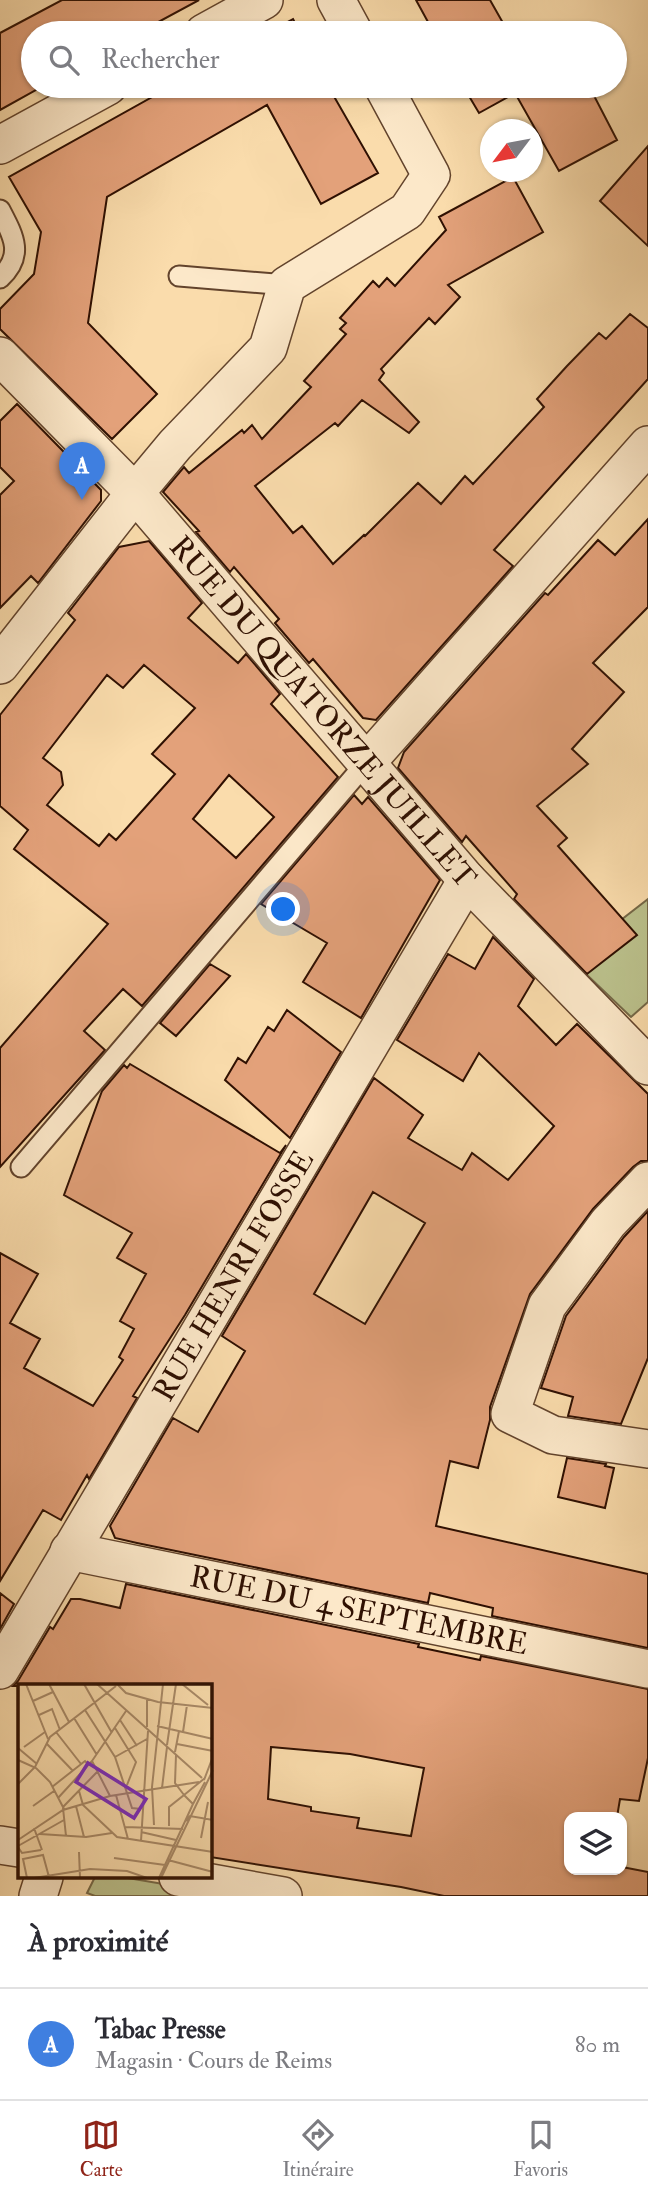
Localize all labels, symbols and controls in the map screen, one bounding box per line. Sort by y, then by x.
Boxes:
search box [21,21,627,98]
icon: search [45,41,83,79]
text: Rechercher [101,44,220,76]
north arrow [480,119,543,182]
pin: A [59,442,105,500]
street label: RUE DU QUATORZE JUILLET [161,529,484,896]
your location [266,892,300,926]
street label: RUE HENRI FOSSE [145,1144,322,1408]
street label: RUE DU 4 SEPTEMBRE [187,1558,531,1663]
inset map [18,1684,212,1878]
map controls [564,1812,627,1875]
button: layers [564,1812,627,1875]
text: À proximité [28,1923,168,1960]
text: Tabac Presse [95,2014,226,2046]
text: A [44,2030,58,2059]
text: 80 m [575,2030,620,2059]
text: Magasin · Cours de Reims [95,2046,332,2075]
tab: Carte [80,2116,123,2182]
tab: Itinéraire [282,2116,354,2182]
tab: Favoris [513,2116,568,2182]

